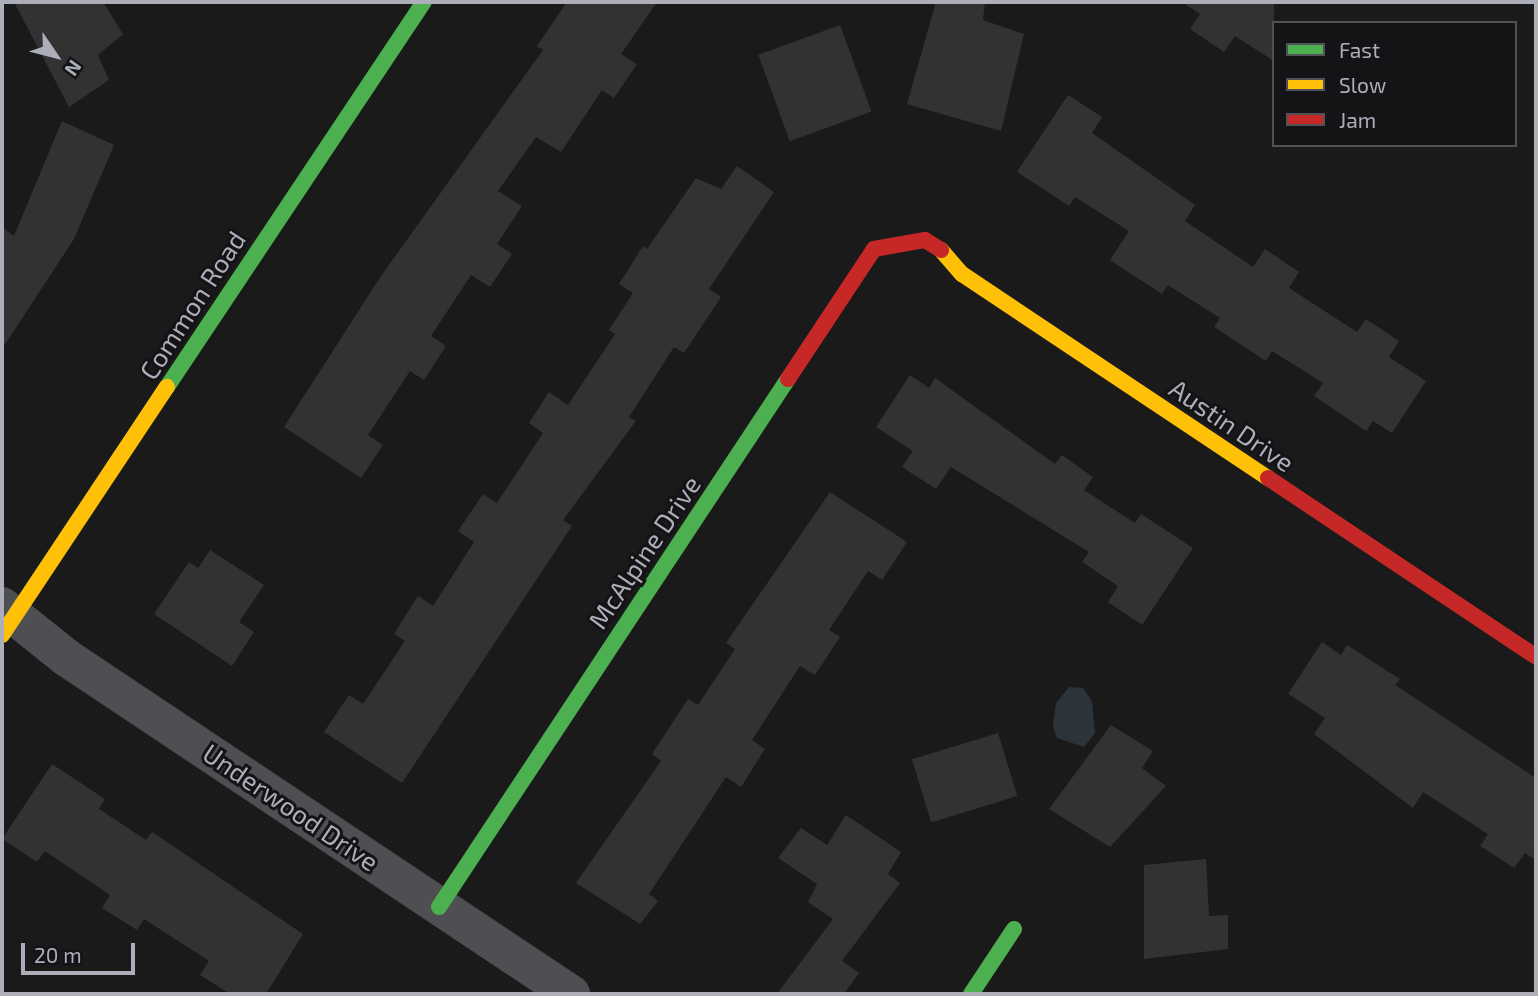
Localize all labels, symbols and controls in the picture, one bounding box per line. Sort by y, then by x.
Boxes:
north arrow [21,21,91,91]
legend [1272,21,1517,147]
text: Fast [1339,37,1380,62]
text: N [60,56,87,81]
text: Slow [1339,72,1386,97]
text: Jam [1339,107,1376,132]
street label: Common Road [132,225,252,385]
street label: Austin Drive [1164,372,1300,478]
street label: McAlpine Drive [581,470,707,634]
street label: Underwood Drive [197,737,385,877]
scale bar [24,930,138,974]
text: 20 m [34,942,82,967]

